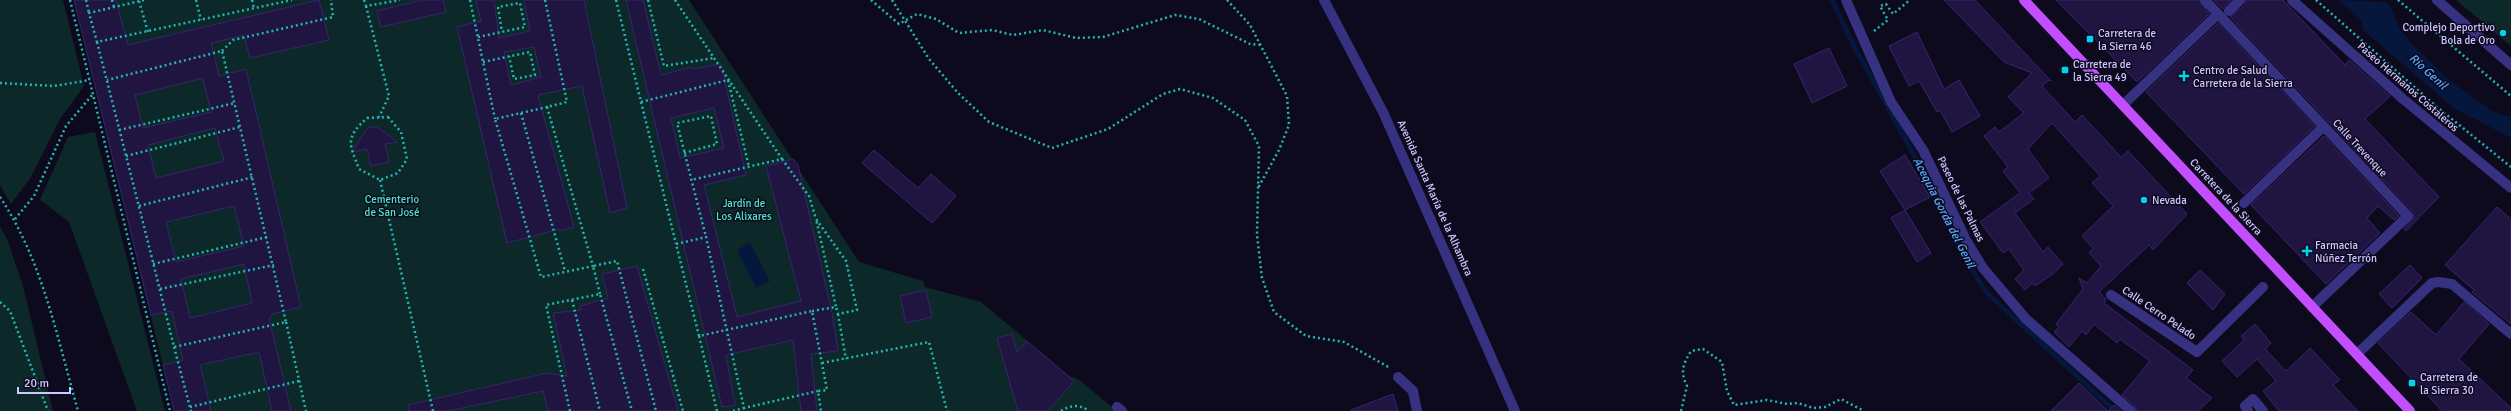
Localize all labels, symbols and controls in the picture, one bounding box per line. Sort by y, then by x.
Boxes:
place label: Complejo Deportivo Bola de Oro [2402,21,2495,47]
place label: Carretera de la Sierra 46 [2098,27,2156,53]
marker: Complejo Deportivo Bola de Oro [2498,28,2508,38]
marker: Carretera de la Sierra 46 [2085,34,2095,44]
street label: Paseo Hermanos Costaleros [2355,40,2461,135]
water label: Río Genil [2406,51,2451,94]
place label: Carretera de la Sierra 49 [2073,58,2131,84]
place label: Centro de Salud Carretera de la Sierra [2193,64,2293,90]
marker: Carretera de la Sierra 49 [2060,65,2070,75]
marker: Centro de Salud Carretera de la Sierra [2178,70,2190,82]
street label: Calle Trevenque [2330,116,2390,180]
street label: Avenida Santa María de la Alhambra [1395,118,1476,278]
street label: Paseo de las Palmas [1935,154,1987,244]
water label: Acequia Gorda del Genil [1909,155,1979,272]
street label: Carretera de la Sierra [2187,156,2265,238]
park label: Cementerio de San José [365,193,420,219]
place label: Nevada [2152,194,2187,207]
marker: Nevada [2139,195,2149,205]
park label: Jardín de Los Alixares [716,197,772,223]
place label: Farmacia Núñez Terrón [2315,239,2377,265]
marker: Farmacia Núñez Terrón [2302,246,2312,256]
street label: Calle Cerro Pelado [2120,284,2199,343]
scale bar [18,369,70,395]
place label: Carretera de la Sierra 30 [2420,371,2478,397]
text: 20 m [24,376,49,391]
marker: Carretera de la Sierra 30 [2407,378,2417,388]

